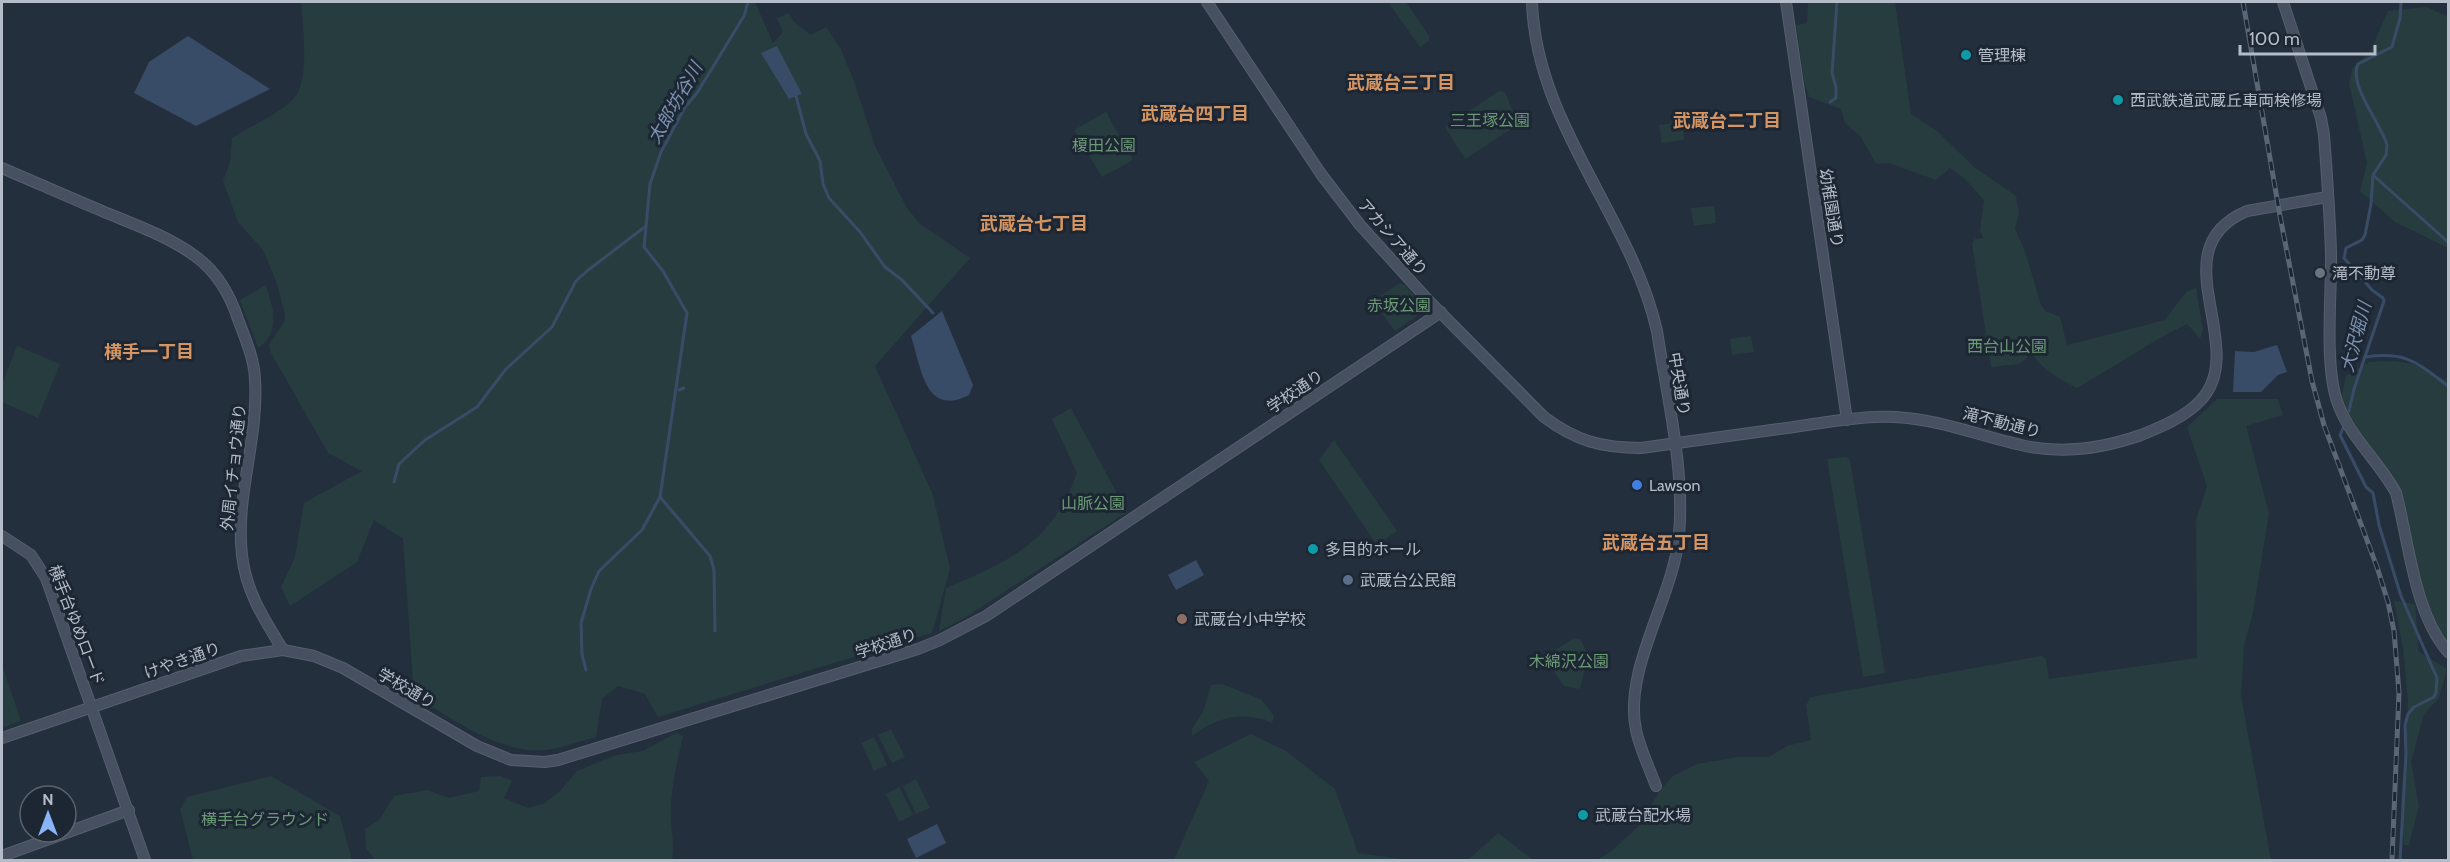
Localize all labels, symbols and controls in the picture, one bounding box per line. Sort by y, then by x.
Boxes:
scale bar [2240,18,2375,56]
text: 100 m [2249,28,2300,50]
place label: 管理棟 [1978,46,2026,65]
marker: 管理棟 [1959,48,1973,62]
water label: 太郎坊谷川 [643,57,708,147]
district label: 武蔵台三丁目 [1347,72,1455,94]
place label: 西武鉄道武蔵丘車両検修場 [2130,91,2322,110]
marker: 西武鉄道武蔵丘車両検修場 [2111,93,2125,107]
district label: 武蔵台四丁目 [1141,103,1249,125]
district label: 武蔵台二丁目 [1673,110,1781,132]
park label: 三王塚公園 [1450,111,1530,130]
park label: 榎田公園 [1072,136,1136,155]
street label: 幼稚園通り [1816,167,1847,249]
street label: アカシア通り [1354,195,1431,280]
district label: 武蔵台七丁目 [980,213,1088,235]
place label: 滝不動尊 [2332,264,2396,283]
marker: 滝不動尊 [2313,266,2327,280]
park label: 赤坂公園 [1367,296,1431,315]
water label: 大沢堀川 [2336,297,2376,375]
park label: 西台山公園 [1967,337,2047,356]
district label: 横手一丁目 [104,341,194,363]
street label: 中央通り [1665,351,1694,417]
street label: 学校通り [1263,366,1327,417]
street label: 外周イチョウ通り [217,402,250,532]
street label: 滝不動通り [1961,404,2043,441]
place label: Lawson [1649,476,1701,495]
marker: Lawson [1630,478,1644,492]
park label: 山脈公園 [1061,494,1125,513]
district label: 武蔵台五丁目 [1602,532,1710,554]
place label: 多目的ホール [1325,540,1421,559]
marker: 多目的ホール [1306,542,1320,556]
street label: 横手台ゆめロード [45,562,108,688]
place label: 武蔵台公民館 [1360,571,1456,590]
marker: 武蔵台公民館 [1341,573,1355,587]
place label: 武蔵台小中学校 [1194,610,1306,629]
marker: 武蔵台小中学校 [1175,612,1189,626]
street label: 学校通り [853,625,920,662]
street label: けやき通り [141,638,223,682]
park label: 木綿沢公園 [1529,652,1609,671]
street label: 学校通り [374,664,439,713]
north arrow [18,784,78,844]
text: N [42,790,54,809]
place label: 武蔵台配水場 [1595,806,1691,825]
marker: 武蔵台配水場 [1576,808,1590,822]
park label: 横手台グラウンド [201,810,329,829]

